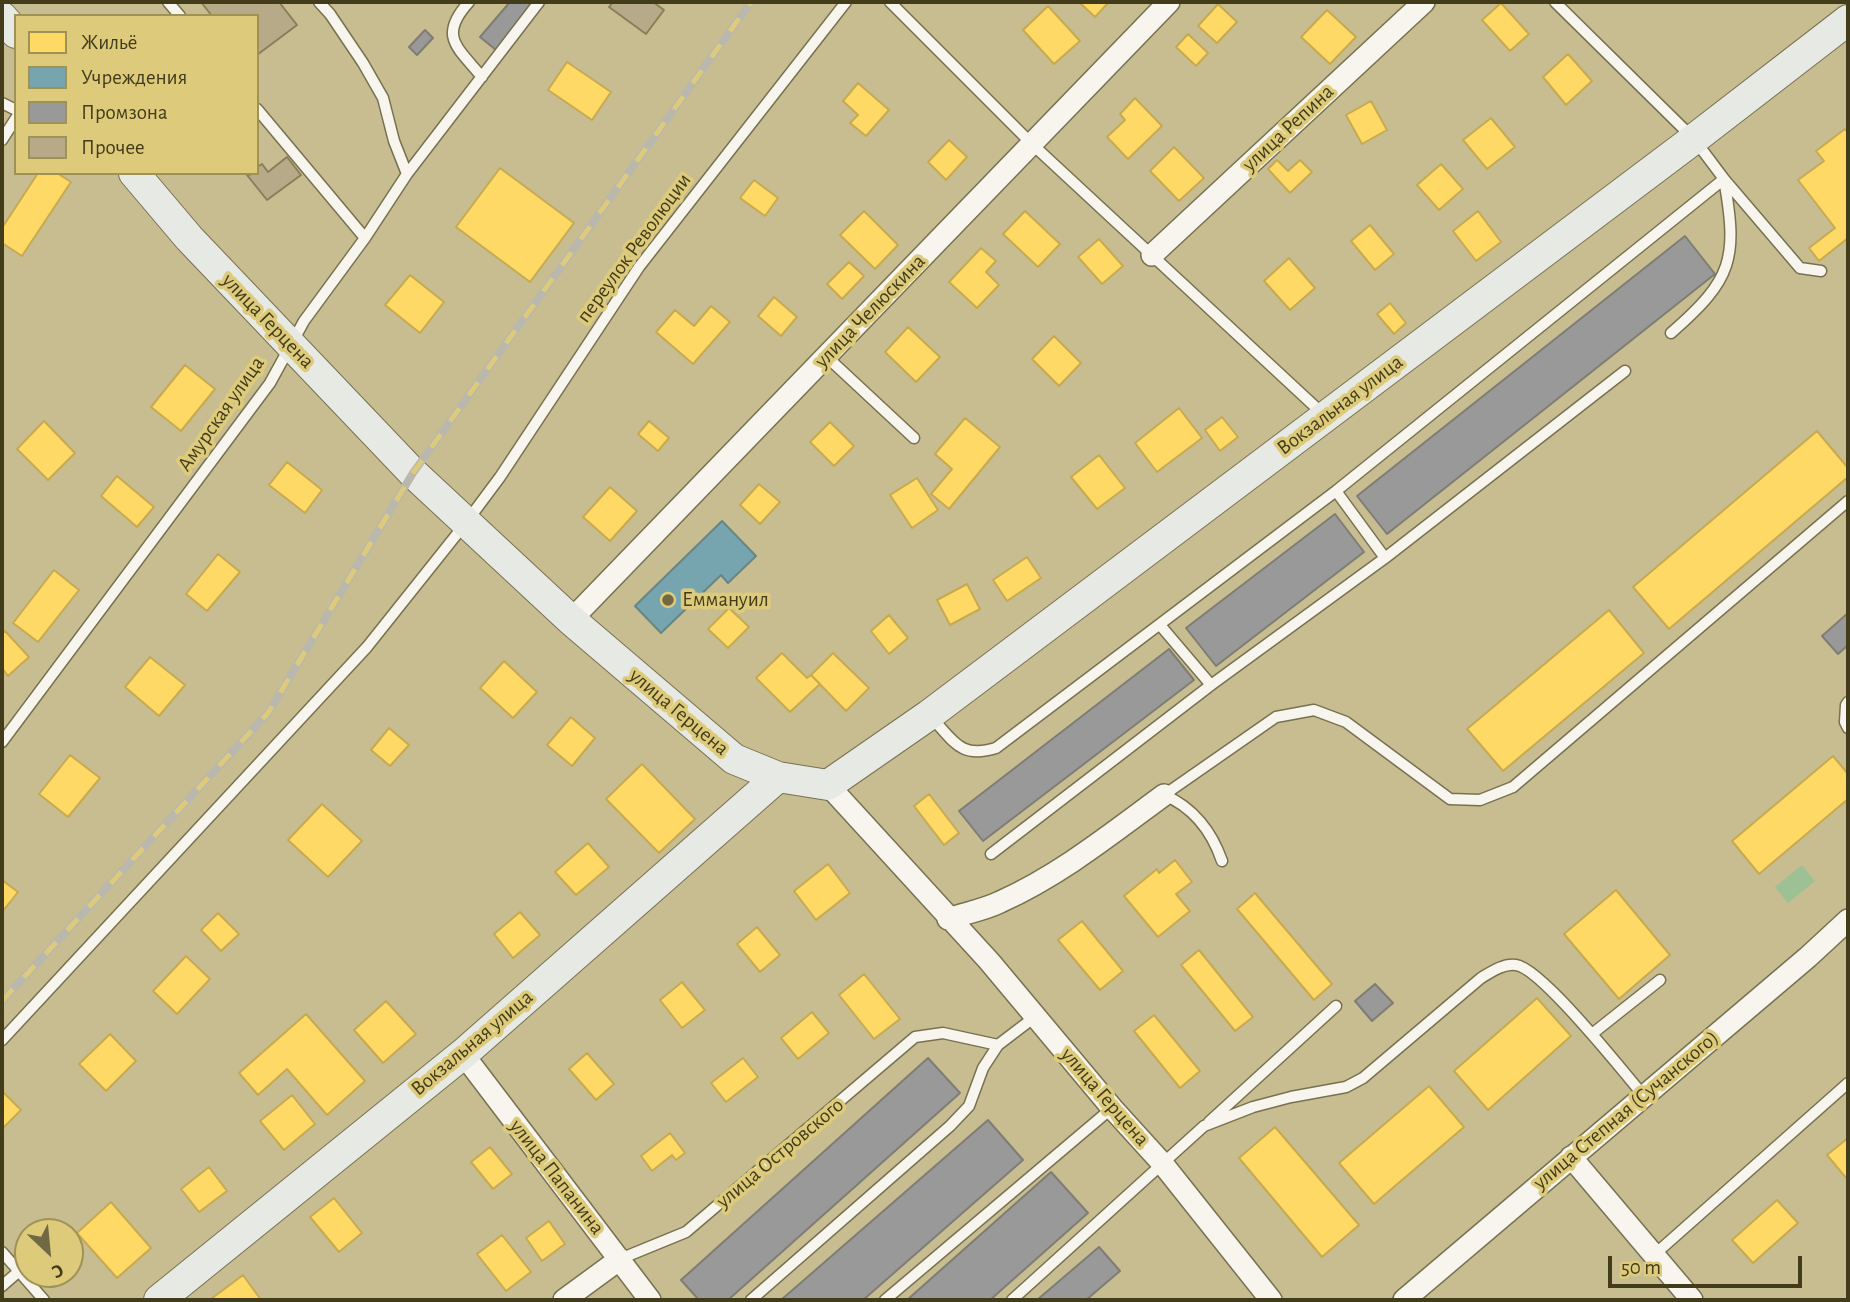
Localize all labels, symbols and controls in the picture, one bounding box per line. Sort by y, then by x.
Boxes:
legend [14,14,259,175]
text: Жильё [81,32,137,53]
text: Учреждения [81,67,187,88]
street label: улица Репина [1237,79,1339,177]
text: Промзона [81,102,168,123]
text: Прочее [81,137,145,158]
street label: переулок Революции [571,168,697,328]
street label: улица Челюскина [809,249,931,373]
street label: улица Герцена [216,268,320,374]
street label: Вокзальная улица [1272,349,1408,461]
street label: Амурская улица [172,352,270,476]
place label: Еммануил [682,587,769,613]
marker: Еммануил [660,592,676,608]
street label: улица Герцена [624,663,734,761]
street label: Вокзальная улица [406,985,538,1101]
street label: улица Степная (Сучанского) [1528,1025,1724,1195]
street label: улица Герцена [1055,1043,1155,1151]
street label: улица Островского [711,1092,849,1214]
street label: улица Папанина [504,1114,610,1240]
north arrow [14,1218,84,1288]
scale bar [1612,1242,1806,1286]
text: 50 m [1621,1257,1661,1278]
text: С [49,1260,66,1281]

